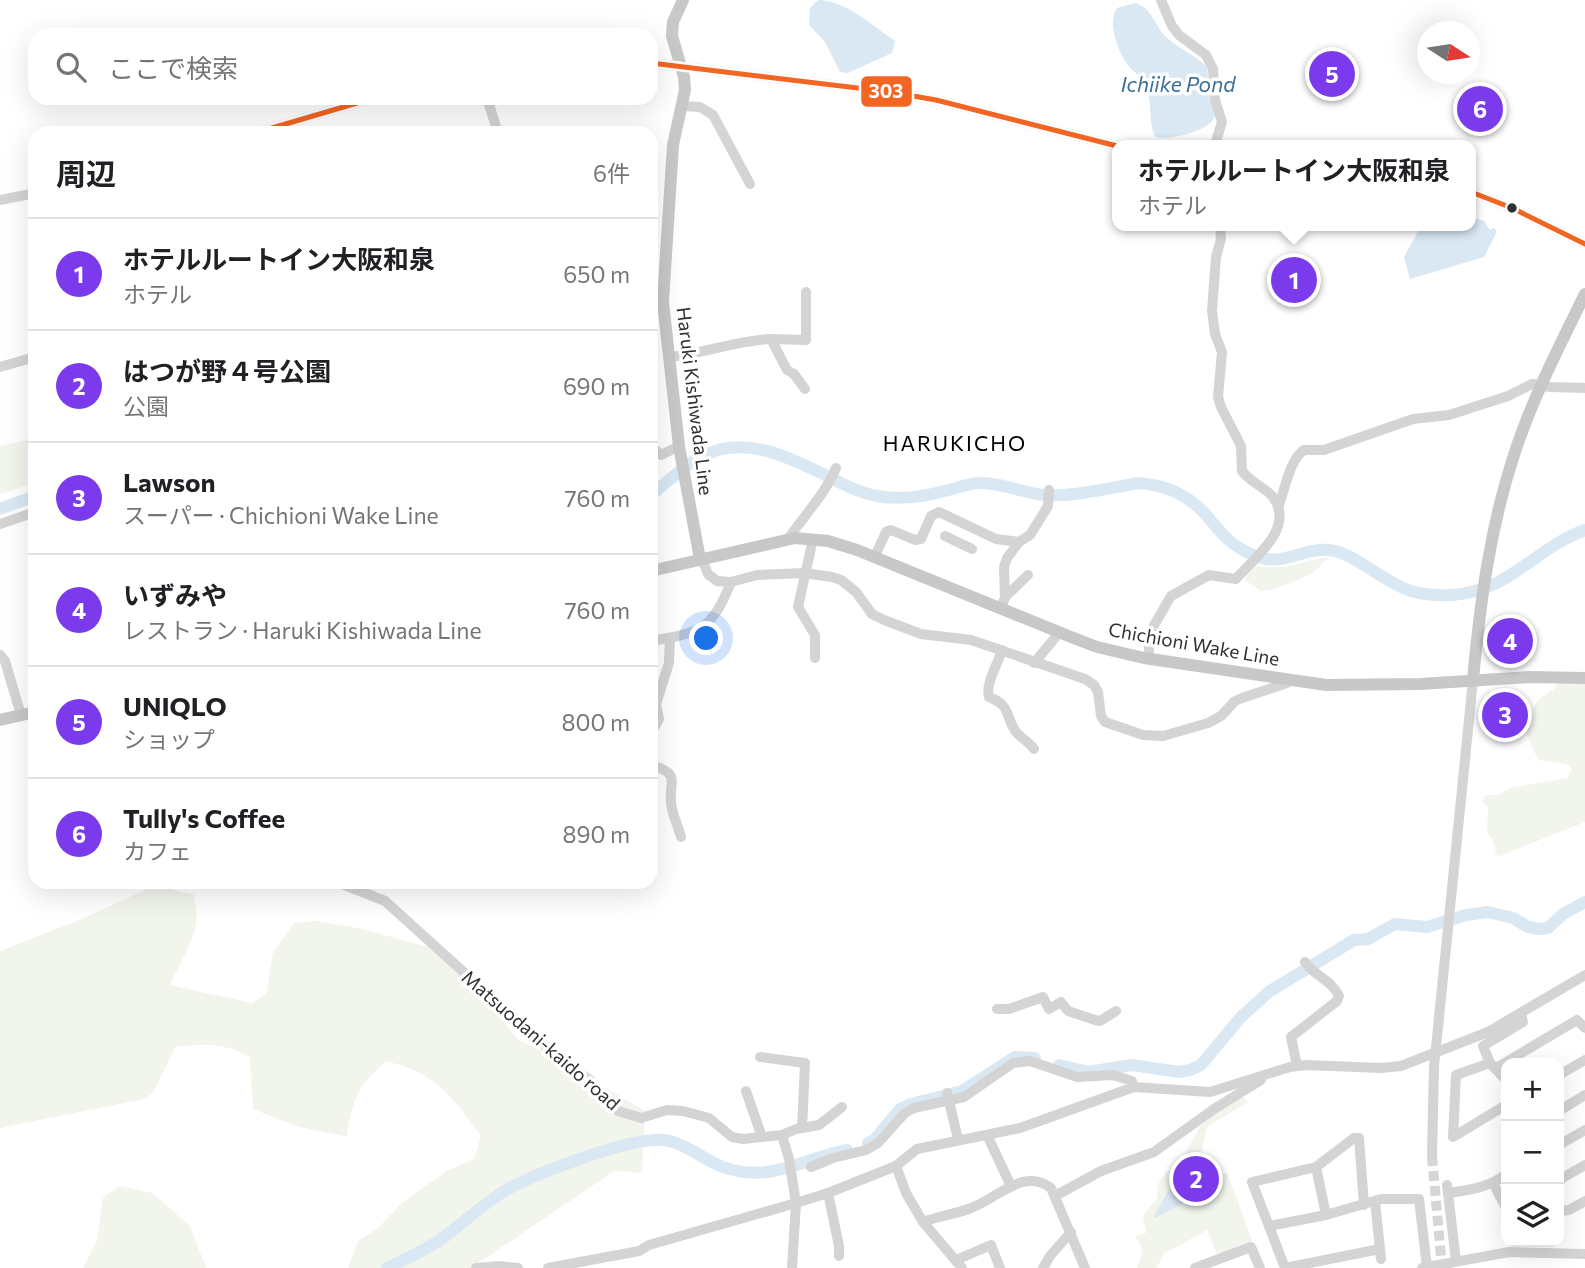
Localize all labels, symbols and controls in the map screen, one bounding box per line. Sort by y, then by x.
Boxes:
north arrow [1417,21,1480,84]
search box [28,28,658,105]
icon: search [52,48,90,86]
pin: 5 [1309,48,1355,100]
text: ここで検索 [108,52,238,83]
water label: Ichiike Pond [1121,71,1236,96]
line badge: 303 [860,75,913,108]
text: 303 [869,79,903,102]
pin: 6 [1457,83,1503,135]
popup [1112,140,1476,231]
text: 周辺 [56,154,116,191]
text: ホテルルートイン大阪和泉 [1138,154,1450,185]
text: 6件 [593,159,630,187]
text: ホテル [1138,191,1207,219]
unlabelled marker [1505,201,1519,215]
text: ホテルルートイン大阪和泉 [123,243,435,274]
pin: 1 [1271,254,1317,306]
text: 1 [74,260,84,288]
text: 650 m [563,260,630,288]
text: ホテル [123,280,192,308]
street label: Haruki Kishiwada Line [673,306,718,496]
text: はつが野４号公園 [123,355,331,386]
text: 2 [72,372,86,400]
text: 690 m [563,372,630,400]
text: 公園 [123,392,169,420]
district label: HARUKICHO [883,430,1027,455]
text: Lawson [123,466,216,497]
text: 3 [72,484,86,512]
text: 760 m [564,484,630,512]
text: スーパー · Chichioni Wake Line [123,501,439,529]
text: いずみや [123,579,227,610]
text: 4 [72,596,86,624]
text: 760 m [564,596,630,624]
pin: 4 [1487,615,1533,667]
text: レストラン · Haruki Kishiwada Line [123,616,482,644]
street label: Chichioni Wake Line [1107,617,1281,670]
your location [689,621,723,655]
pin: 3 [1482,689,1528,741]
text: UNIQLO [123,690,227,721]
text: 5 [72,708,86,736]
text: 800 m [562,708,630,736]
text: ショップ [123,725,215,753]
text: Tully's Coffee [123,802,285,833]
text: 6 [72,820,86,848]
text: 890 m [563,820,630,848]
text: カフェ [123,837,192,865]
street label: Matsuodani-kaido road [458,965,625,1114]
map controls [1501,1058,1564,1247]
button: + [1501,1058,1564,1121]
button: − [1501,1121,1564,1184]
pin: 2 [1173,1153,1219,1205]
button: layers [1501,1184,1564,1247]

